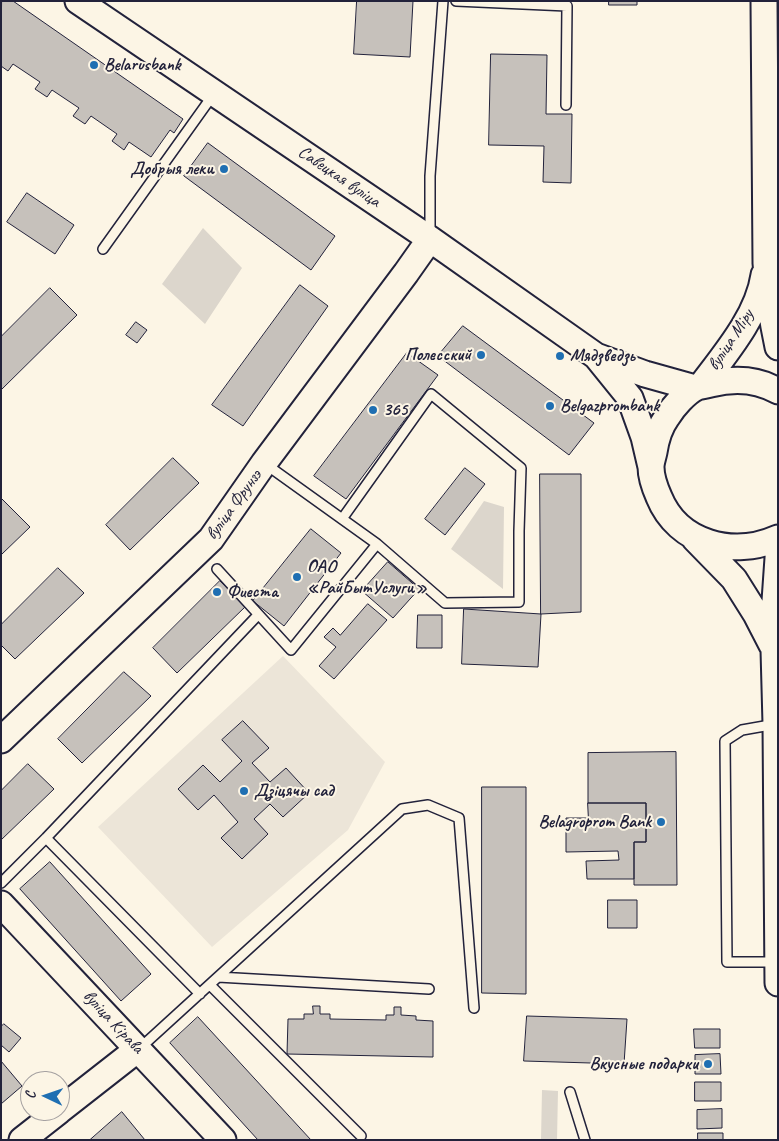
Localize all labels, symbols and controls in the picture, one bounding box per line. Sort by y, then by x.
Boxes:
place label: Belarusbank [104,54,180,76]
marker: Belarusbank [88,59,100,71]
street label: Савецкая вуліца [294,141,384,213]
place label: Добрыя леки [130,158,214,180]
marker: Добрыя леки [218,163,230,175]
street label: вуліца Міру [703,305,759,375]
place label: Полесский [405,344,471,366]
place label: Мядзведзь [570,345,635,367]
marker: Полесский [475,349,487,361]
marker: Мядзведзь [554,350,566,362]
place label: Belgazprombank [560,395,659,417]
place label: 365 [383,399,407,421]
marker: Belgazprombank [544,400,556,412]
marker: 365 [367,404,379,416]
street label: вуліца Фрунзэ [201,466,267,544]
place label: ОАО «РайБытУслуги» [307,556,427,598]
marker: ОАО «РайБытУслуги» [291,571,303,583]
place label: Фиеста [227,581,278,603]
marker: Фиеста [211,586,223,598]
place label: Дзіцячы сад [254,780,334,802]
marker: Дзіцячы сад [238,785,250,797]
place label: Belagroprom Bank [538,811,651,833]
marker: Belagroprom Bank [655,816,667,828]
street label: вуліца Кірава [78,986,148,1058]
place label: Вкусные подарки [589,1053,698,1075]
marker: Вкусные подарки [702,1058,714,1070]
north arrow [20,1071,70,1121]
text: С [22,1091,39,1099]

